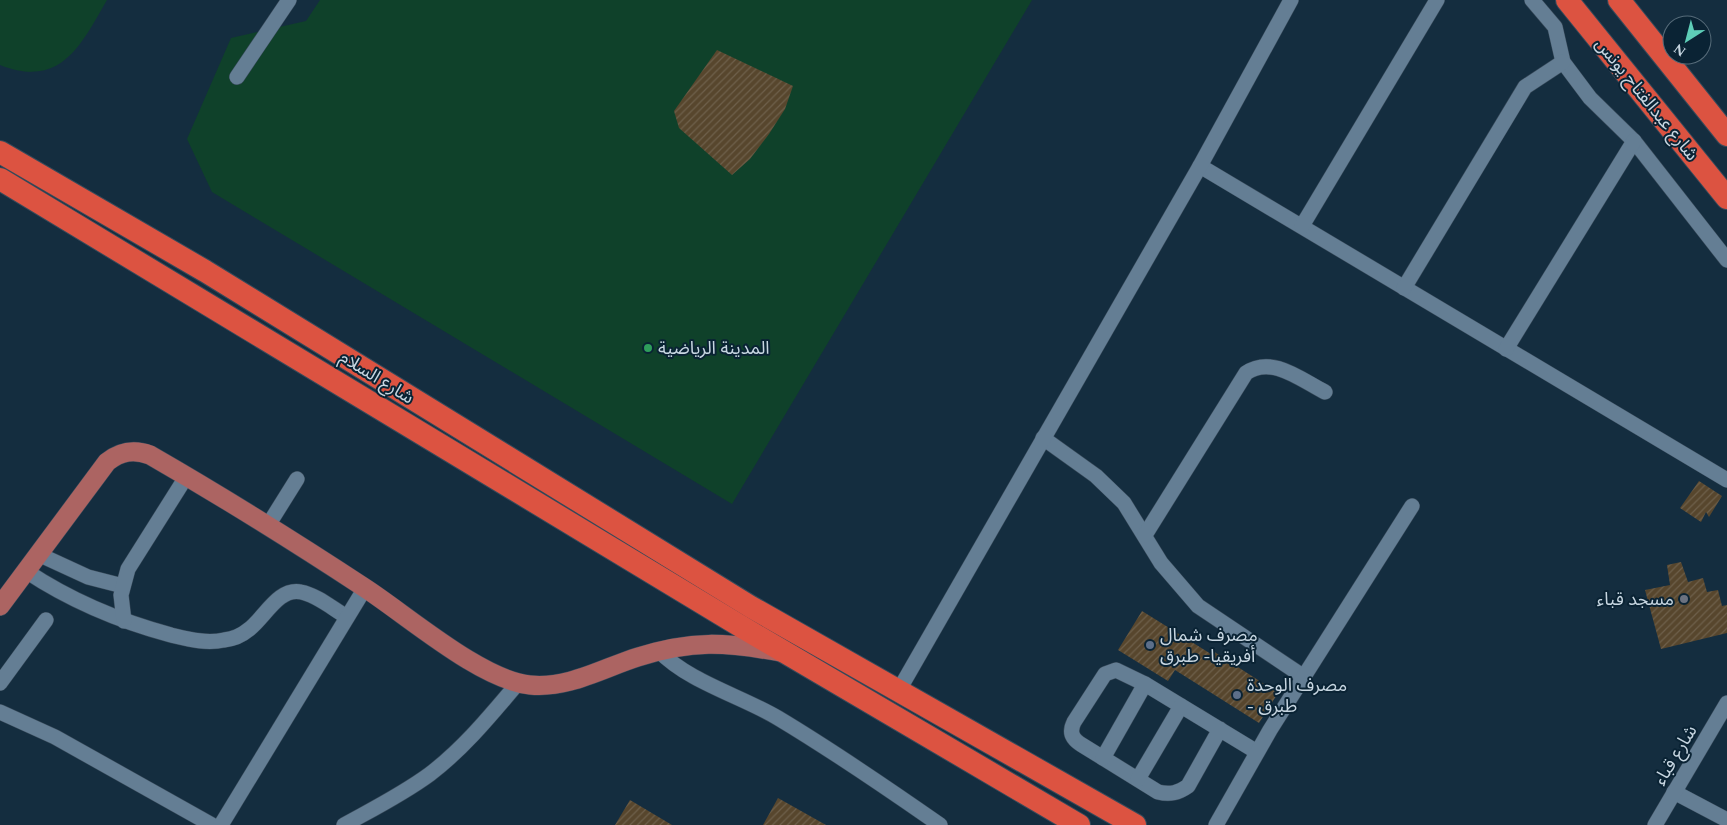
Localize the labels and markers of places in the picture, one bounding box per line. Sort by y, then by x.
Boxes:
place label: المدينة الرياضية [658,335,770,362]
marker: المدينة الرياضية [642,342,654,354]
place label: مسجد قباء [1597,586,1674,613]
marker: مسجد قباء [1678,593,1690,605]
place label: مصرف شمال أفريقيا- طبرق [1160,622,1258,670]
marker: مصرف شمال أفريقيا- طبرق [1144,639,1156,651]
place label: مصرف الوحدة - طبرق [1247,672,1347,720]
marker: مصرف الوحدة - طبرق [1231,689,1243,701]

